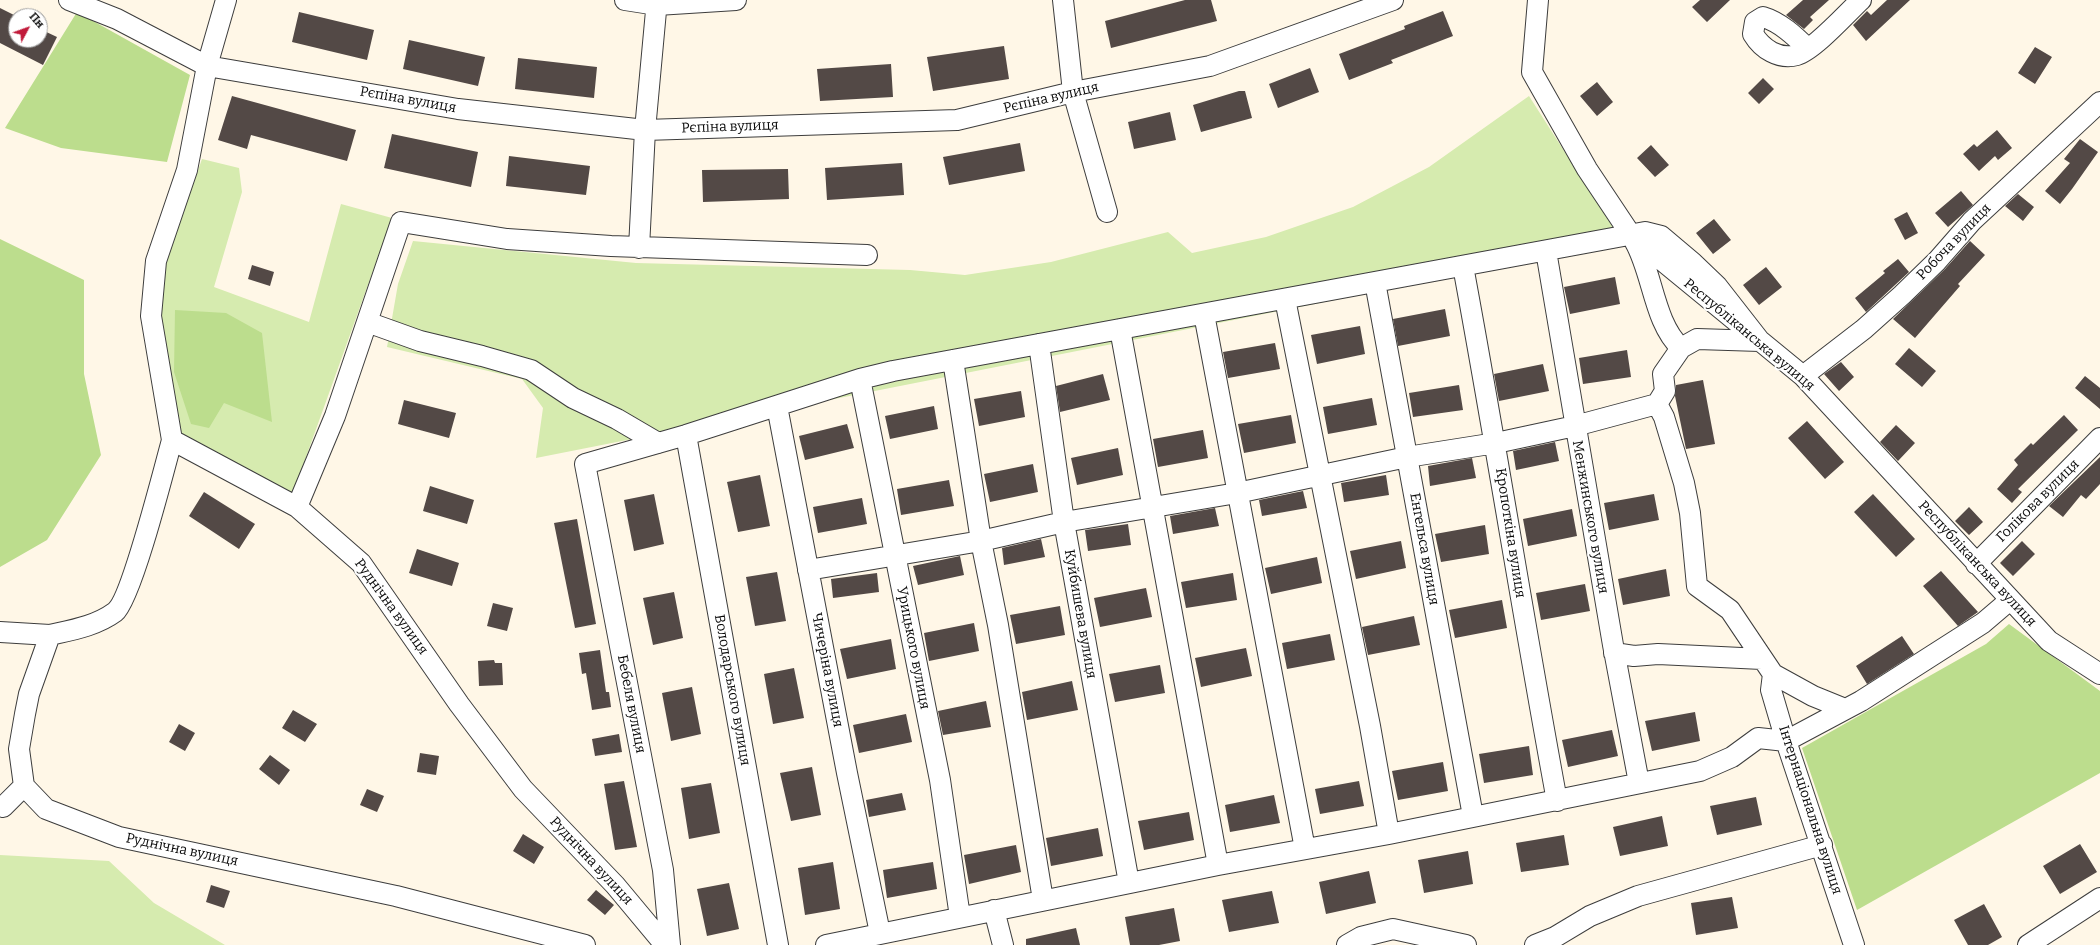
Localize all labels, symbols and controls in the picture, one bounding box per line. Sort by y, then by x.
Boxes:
north arrow [8,8,48,48]
text: Пн [27,10,47,31]
street label: Рєпіна вулиця [1002,79,1100,117]
street label: Рєпіна вулиця [359,83,457,117]
street label: Рєпіна вулиця [681,117,779,137]
street label: Робоча вулиця [1913,200,1995,284]
street label: Республіканська вулиця [1680,275,1818,395]
street label: Менжинського вулиця [1568,439,1612,595]
street label: Голікова вулиця [1993,456,2083,546]
street label: Кропоткіна вулиця [1491,467,1529,599]
street label: Енгельса вулиця [1406,492,1442,606]
street label: Республіканська вулиця [1914,498,2040,630]
street label: Куйбишева вулиця [1060,548,1100,680]
street label: Руднічна вулиця [351,556,431,658]
street label: Урицького вулиця [893,585,933,711]
street label: Чичеріна вулиця [808,611,846,729]
street label: Володарського вулиця [710,613,754,767]
street label: Бебеля вулиця [613,653,649,755]
street label: Інтернаціональна вулиця [1775,723,1845,897]
street label: Руднічна вулиця [546,814,636,908]
street label: Руднічна вулиця [124,830,240,870]

